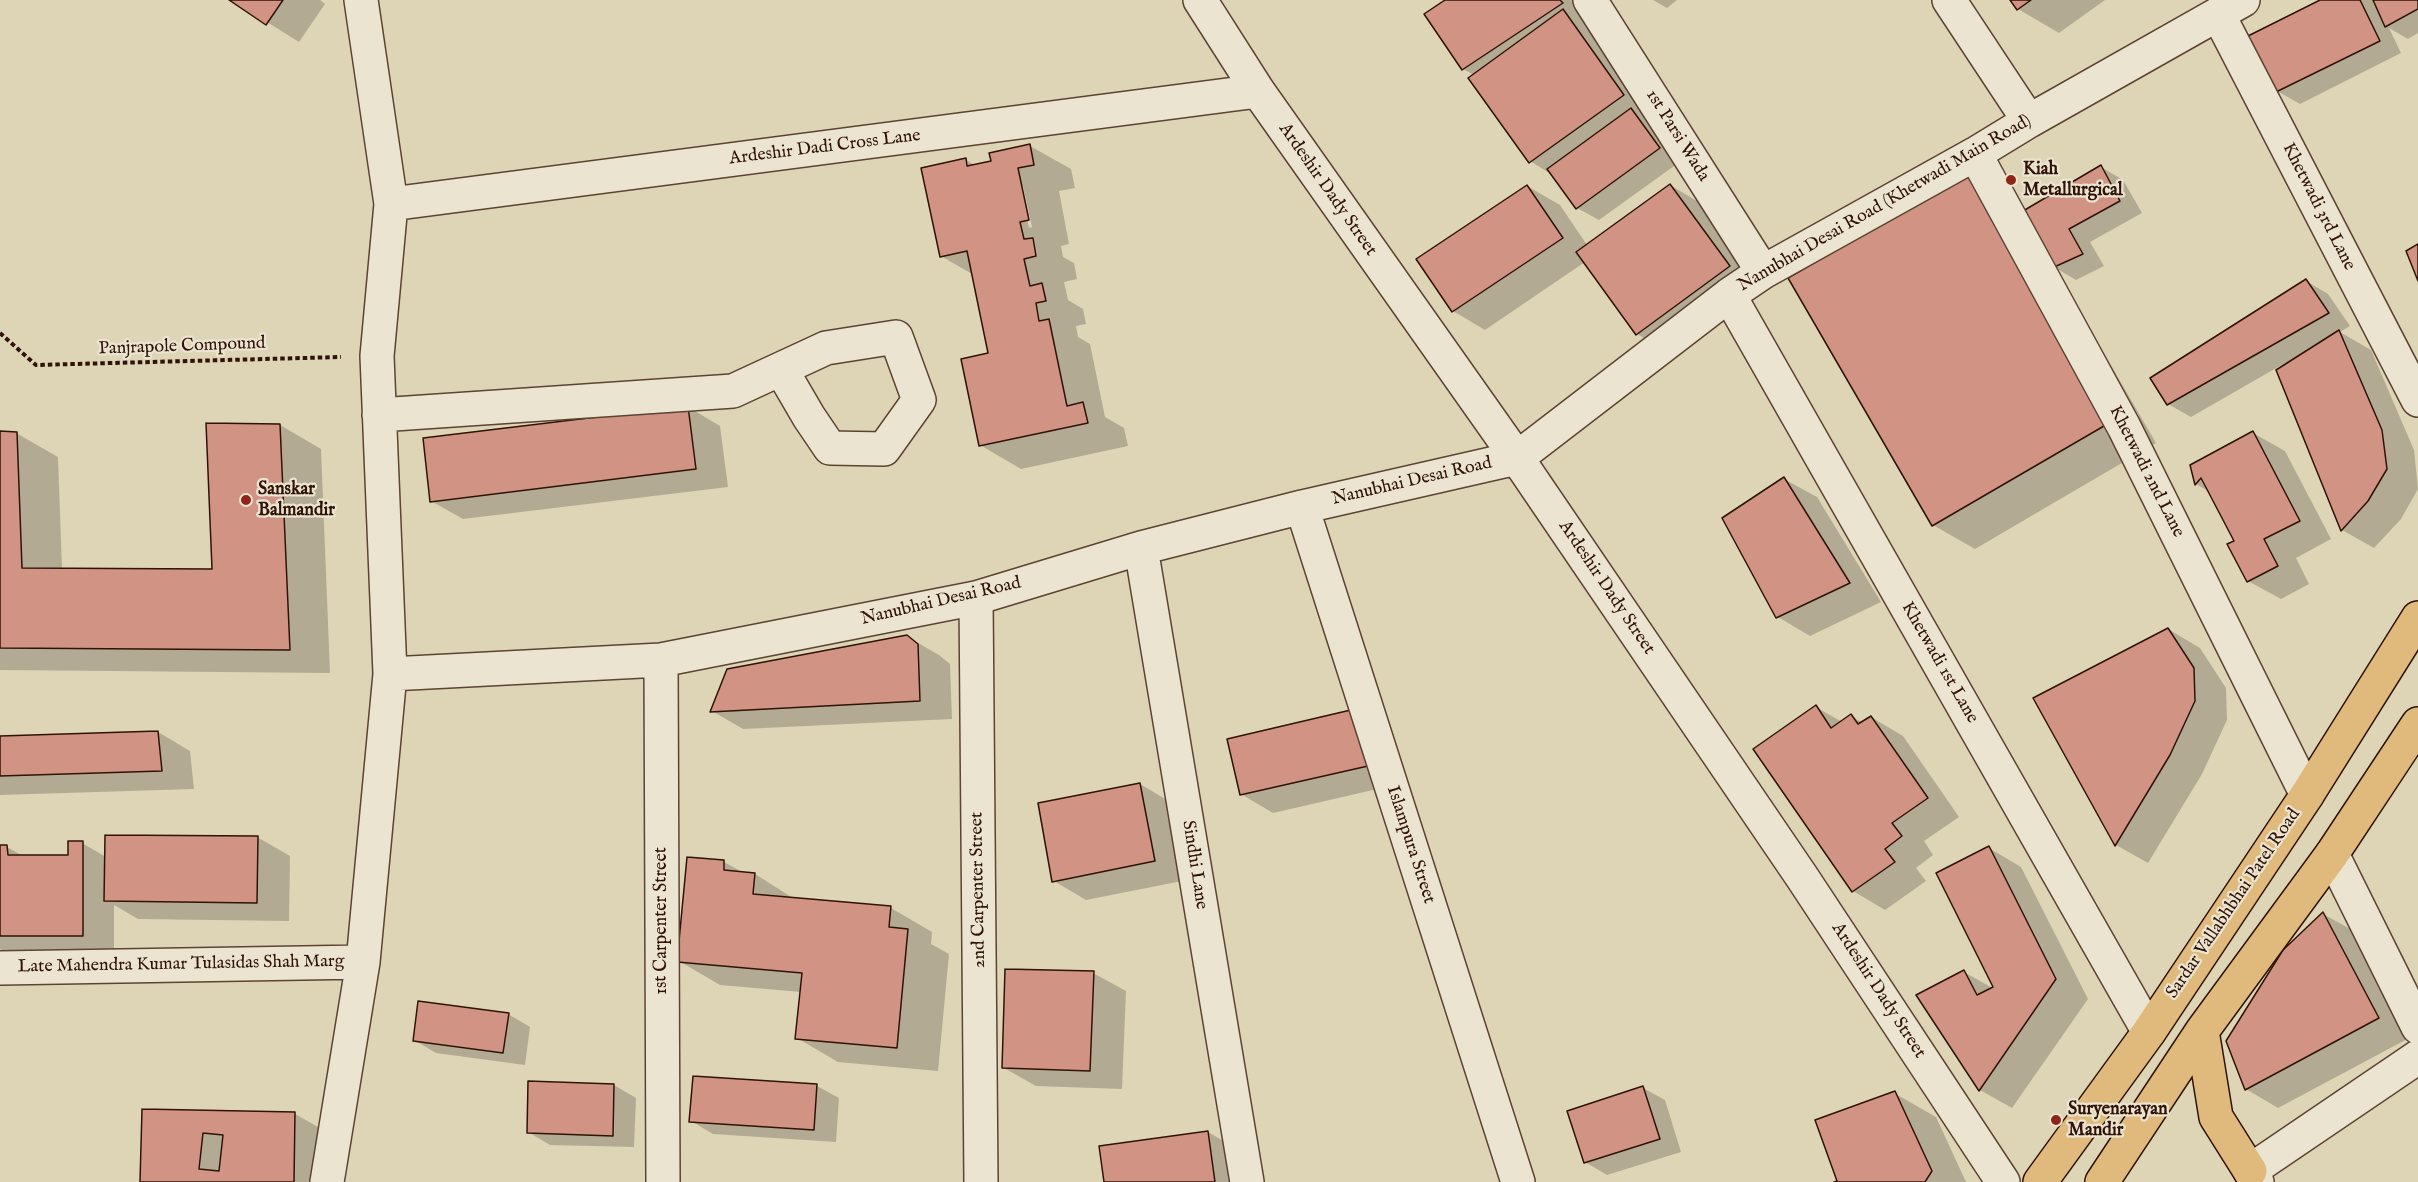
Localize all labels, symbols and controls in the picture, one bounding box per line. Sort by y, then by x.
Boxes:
street label: 1st Parsi Wada [1640,86,1714,186]
street label: Nanubhai Desai Road (Khetwadi Main Road) [1734,111,2036,297]
street label: Ardeshir Dady Street [1273,119,1381,261]
street label: Ardeshir Dadi Cross Lane [728,126,922,170]
street label: Khetwadi 3rd Lane [2277,140,2359,274]
place label: Kiah Metallurgical [2023,159,2123,201]
marker: Kiah Metallurgical [2004,173,2018,187]
street label: Panjrapole Compound [98,333,266,361]
street label: Khetwadi 2nd Lane [2103,403,2189,541]
street label: Nanubhai Desai Road [1330,453,1494,511]
place label: Sanskar Balmandir [258,479,335,522]
marker: Sanskar Balmandir [239,493,253,507]
street label: Ardeshir Dady Street [1553,517,1659,659]
street label: Nanubhai Desai Road [859,573,1023,631]
street label: Khetwadi 1st Lane [1896,598,1982,728]
street label: Islampura Street [1381,783,1439,907]
street label: Sardar Vallabhbhai Patel Road [2162,805,2306,1003]
street label: 2nd Carpenter Street [967,812,991,968]
street label: Sindhi Lane [1176,819,1212,911]
street label: 1st Carpenter Street [651,847,673,995]
street label: Ardeshir Dady Street [1826,919,1930,1063]
street label: Late Mahendra Kumar Tulasidas Shah Marg [17,951,345,979]
place label: Suryenarayan Mandir [2068,1099,2168,1142]
marker: Suryenarayan Mandir [2049,1113,2063,1127]

